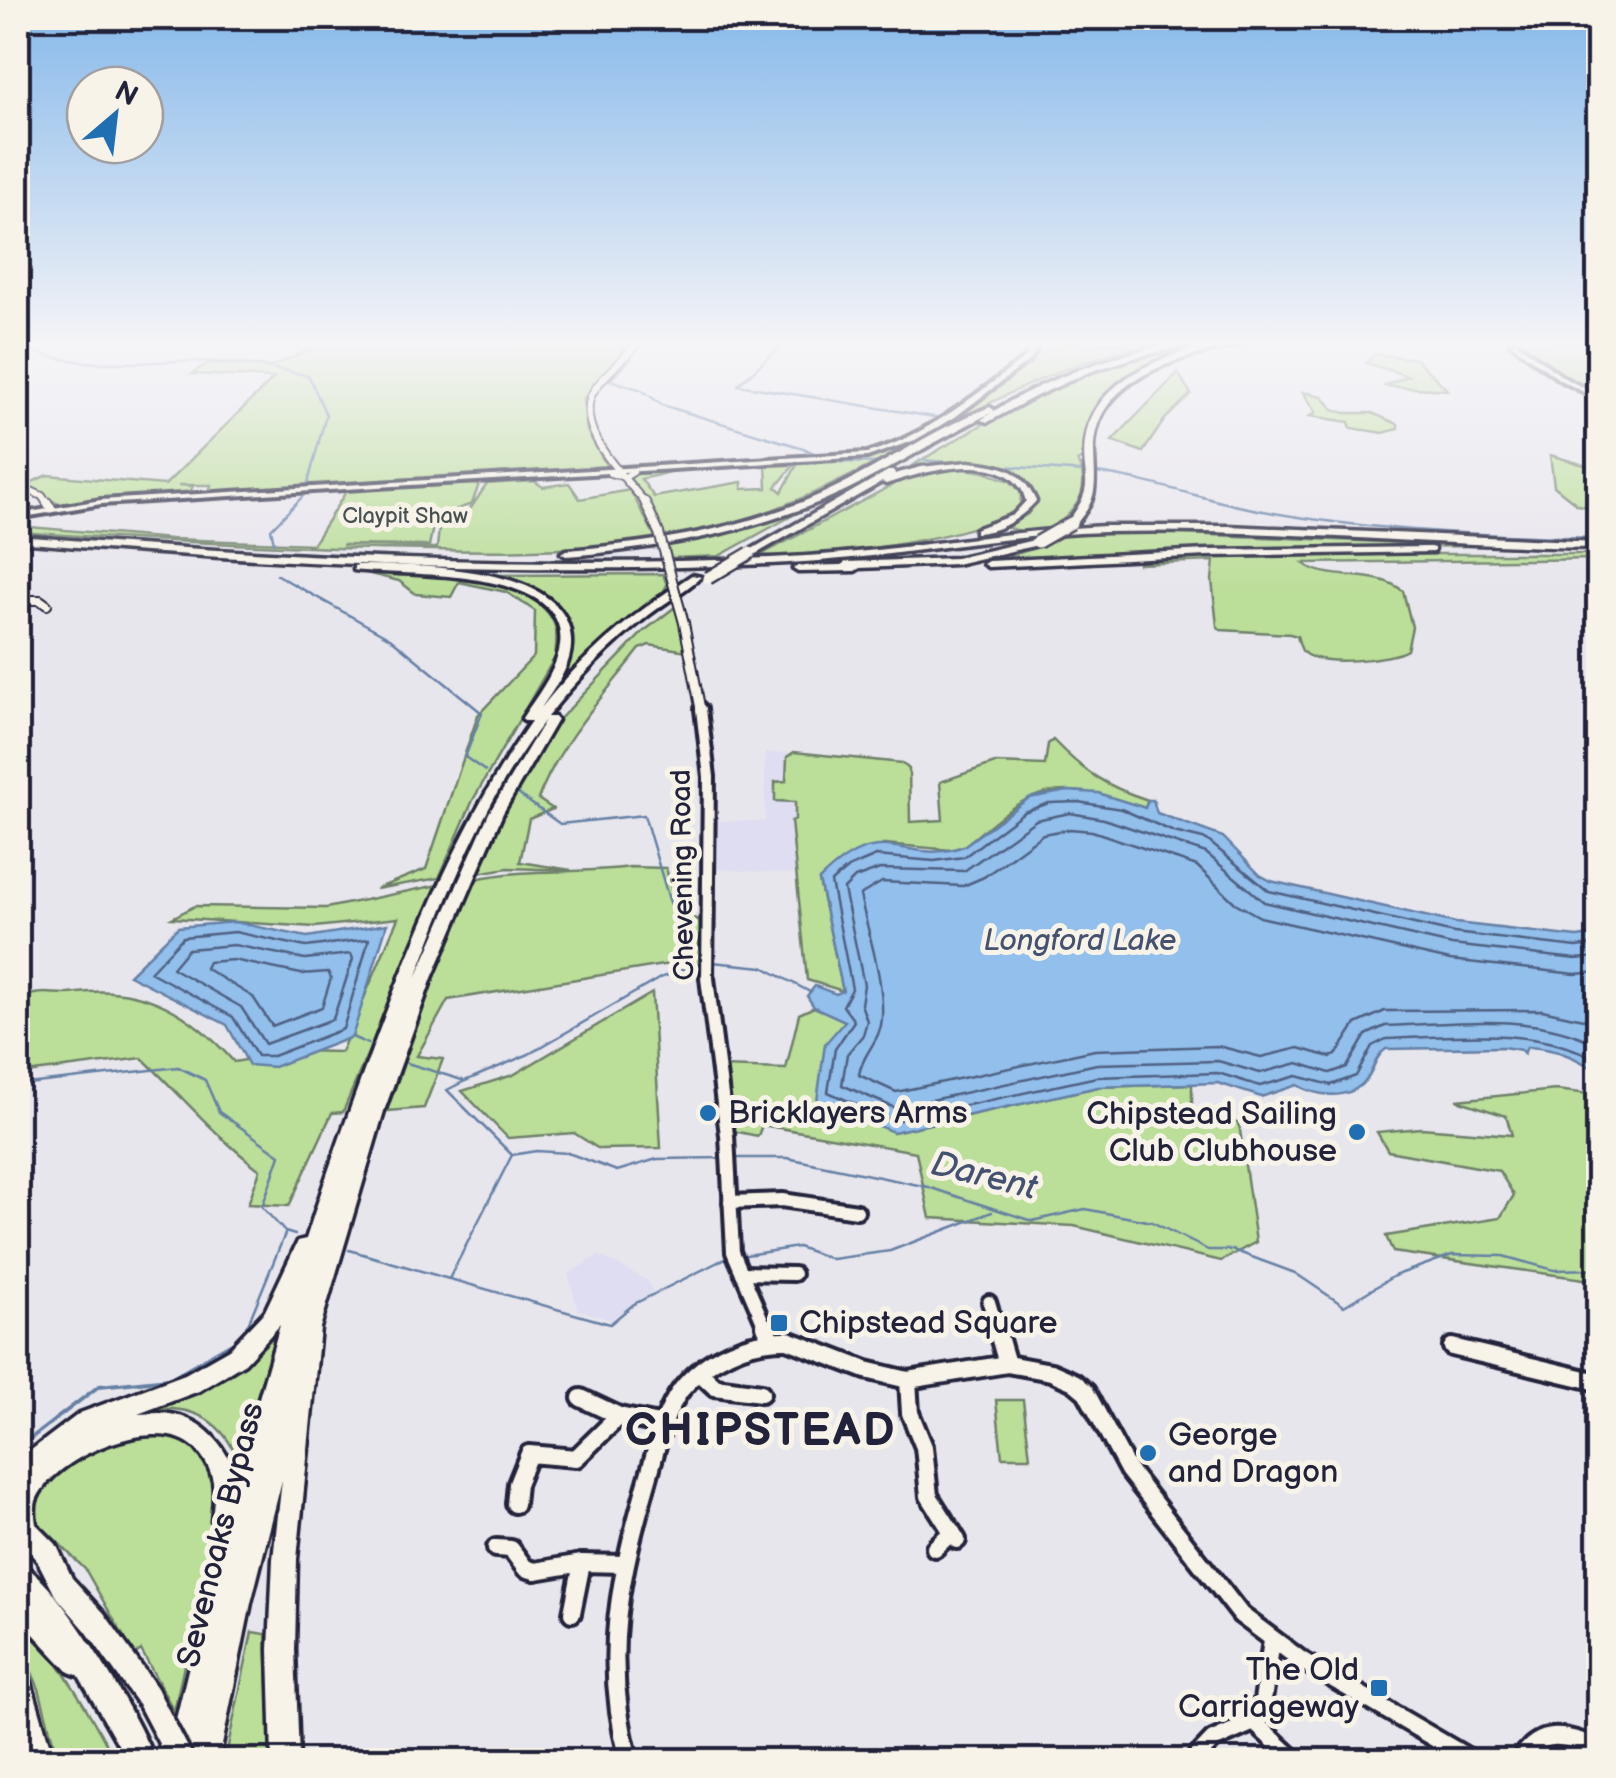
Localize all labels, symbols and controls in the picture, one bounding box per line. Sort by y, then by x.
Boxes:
north arrow [65,65,165,165]
text: N [109,75,143,114]
park label: Claypit Shaw [342,503,468,530]
street label: Chevening Road [665,769,701,981]
water label: Longford Lake [983,923,1177,959]
place label: Bricklayers Arms [728,1094,968,1133]
place label: Chipstead Sailing Club Clubhouse [1086,1095,1337,1171]
marker: Bricklayers Arms [697,1102,719,1124]
marker: Chipstead Sailing Club Clubhouse [1346,1121,1368,1143]
water label: Darent [926,1142,1043,1210]
place label: Chipstead Square [799,1304,1058,1343]
marker: Chipstead Square [768,1312,790,1334]
street label: Sevenoaks Bypass [169,1398,273,1671]
district label: CHIPSTEAD [625,1404,897,1459]
place label: George and Dragon [1168,1416,1338,1492]
marker: George and Dragon [1137,1442,1159,1464]
place label: The Old Carriageway [1178,1651,1360,1727]
marker: The Old Carriageway [1368,1677,1390,1699]

